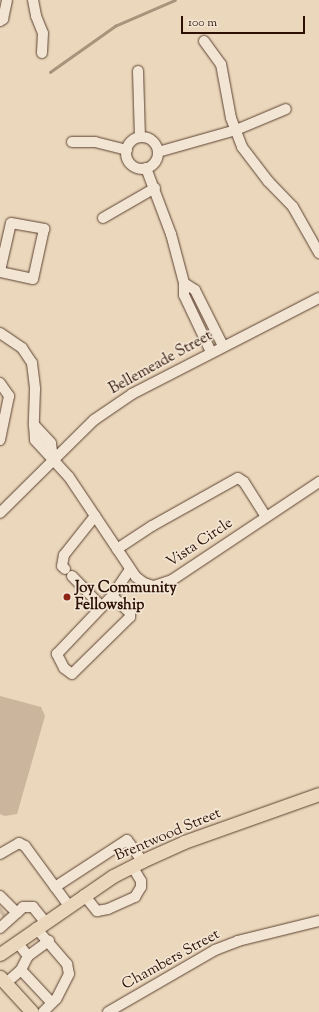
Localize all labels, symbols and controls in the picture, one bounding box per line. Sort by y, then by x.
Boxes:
scale bar [183,8,307,34]
text: 100 m [188,14,217,32]
street label: Bellemeade Street [106,327,216,399]
street label: Vista Circle [163,514,237,572]
place label: Joy Community Fellowship [75,579,177,614]
marker: Joy Community Fellowship [62,592,72,602]
street label: Brentwood Street [112,805,224,865]
street label: Chambers Street [119,926,223,994]

